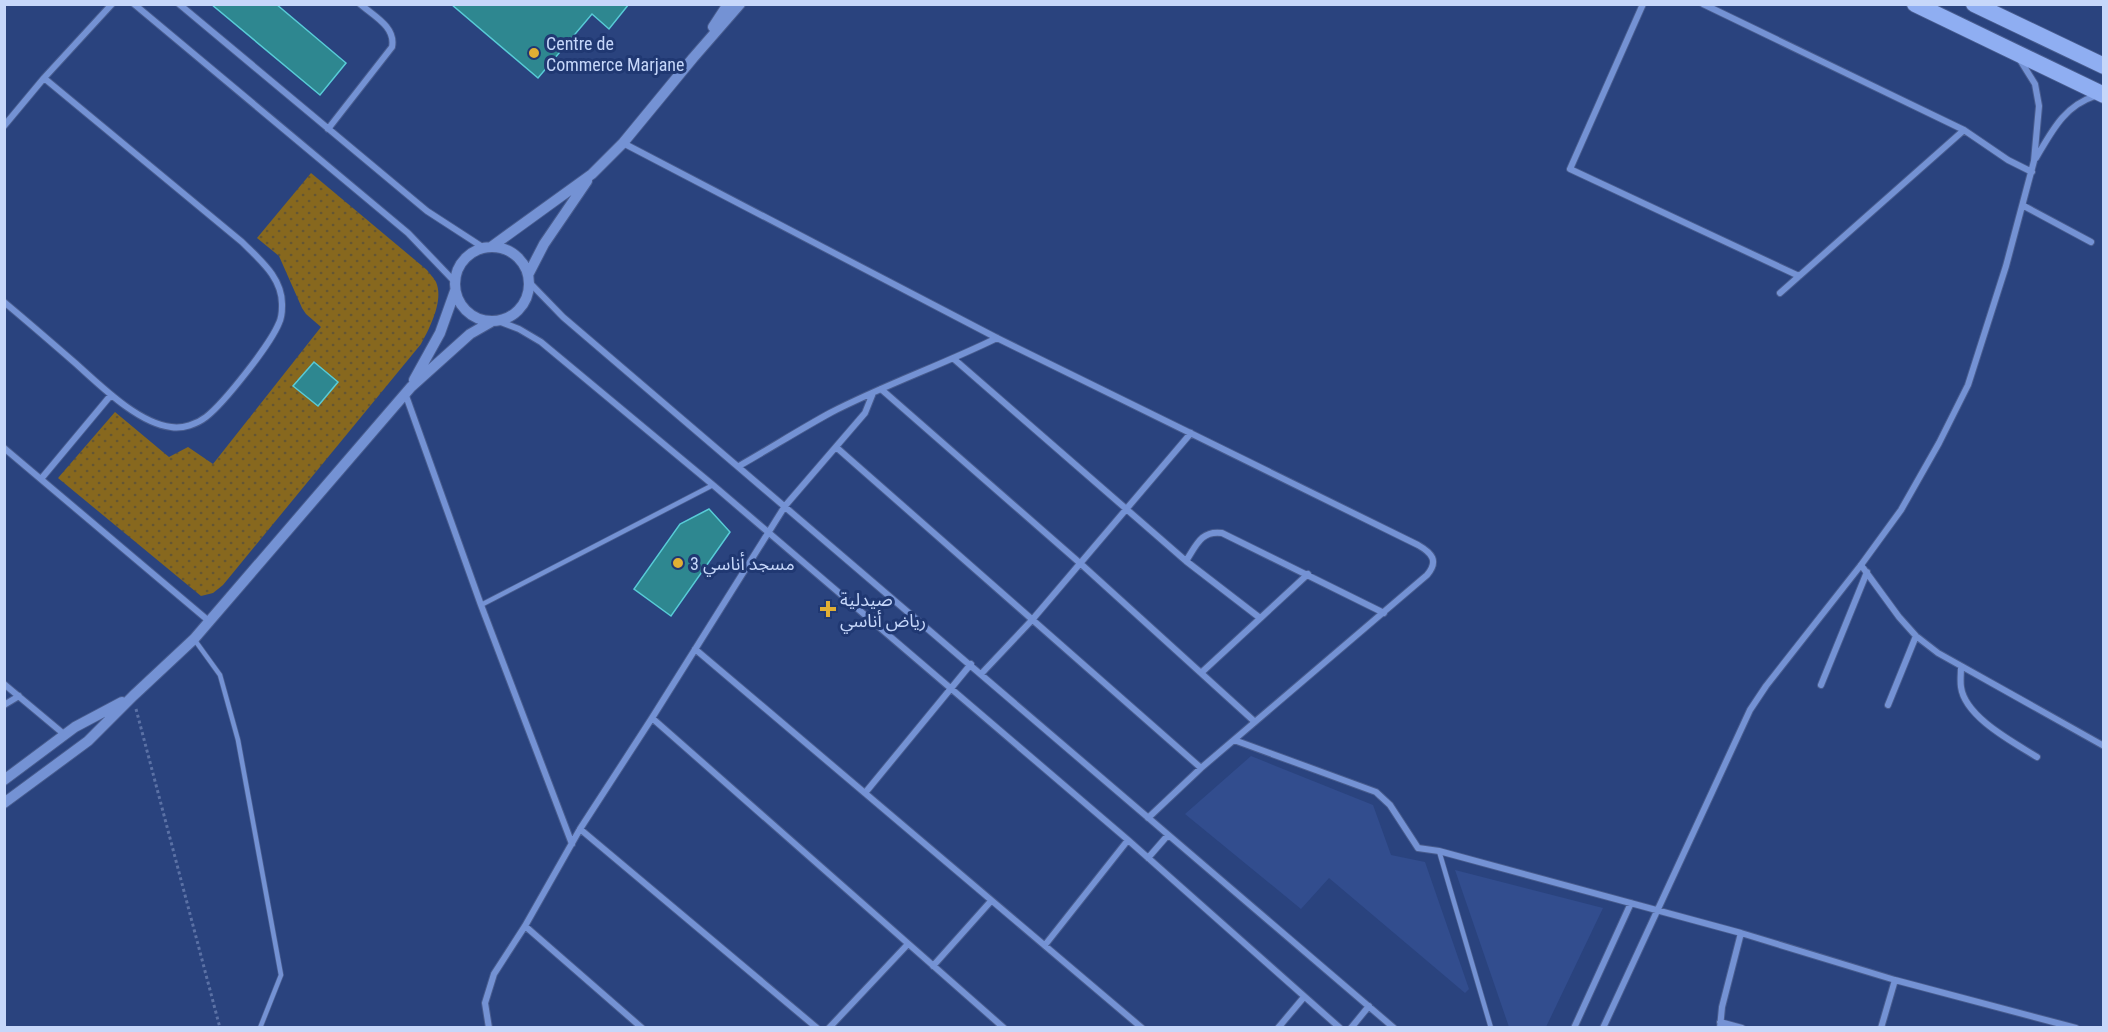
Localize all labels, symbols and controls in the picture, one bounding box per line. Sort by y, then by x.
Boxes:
place label: Centre de Commerce Marjane [546,33,685,75]
marker: Centre de Commerce Marjane [527,46,541,60]
place label: مسجد أناسي 3 [690,552,795,577]
marker: مسجد أناسي 3 [671,556,685,570]
place label: صيدلية رياض أناسي [840,589,926,634]
marker: صيدلية رياض أناسي [821,602,835,616]

